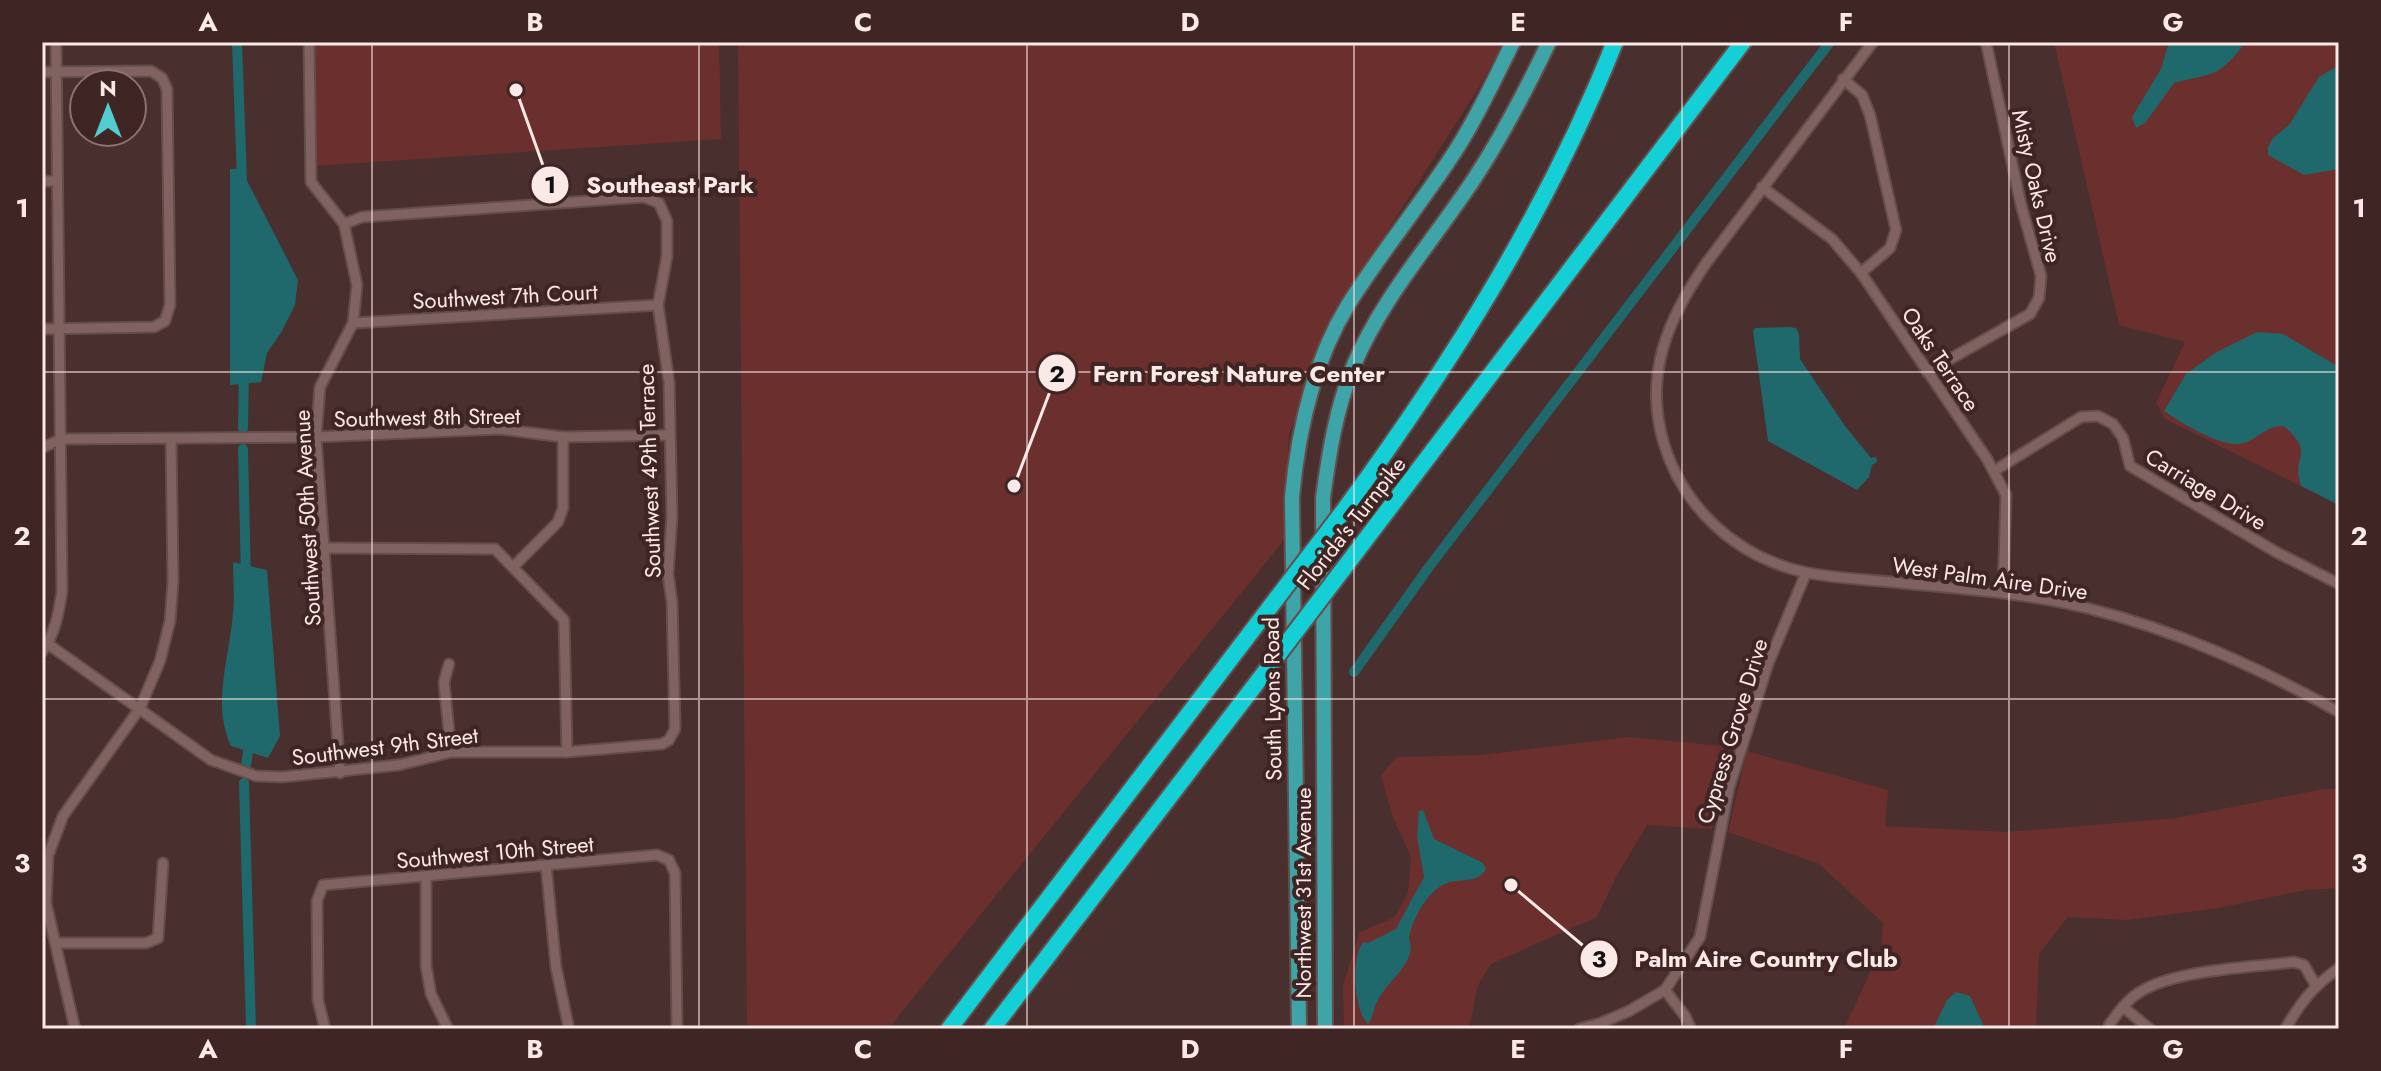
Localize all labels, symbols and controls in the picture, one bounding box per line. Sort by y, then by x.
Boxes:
text: A [197,3,218,41]
text: B [526,3,544,41]
text: C [854,3,872,41]
text: D [1180,3,1200,41]
text: E [1510,3,1526,41]
text: F [1839,3,1853,41]
text: G [2162,3,2184,41]
north arrow [68,68,148,148]
text: N [99,72,117,104]
street label: Misty Oaks Drive [2004,106,2070,266]
callout: Southeast Park [530,161,770,209]
text: 1 [544,167,556,202]
text: Southeast Park [586,167,754,202]
text: 1 [15,189,29,227]
text: 1 [2352,189,2366,227]
street label: Southwest 7th Court [412,275,599,317]
street label: Oaks Terrace [1894,300,1988,418]
callout: Fern Forest Nature Center [1037,349,1402,397]
text: 2 [1049,356,1065,391]
text: Fern Forest Nature Center [1093,356,1385,391]
street label: Southwest 49th Terrace [629,363,669,579]
street label: Southwest 8th Street [333,399,521,435]
street label: Southwest 50th Avenue [285,409,329,627]
street label: Carriage Drive [2139,440,2273,538]
street label: Florida's Turnpike [1289,450,1413,596]
text: 2 [13,517,31,555]
text: 2 [2350,517,2368,555]
street label: West Palm Aire Drive [1890,548,2090,608]
street label: South Lyons Road [1255,617,1289,781]
street label: Cypress Grove Drive [1689,634,1775,828]
street label: Southwest 9th Street [290,719,481,773]
street label: Northwest 31st Avenue [1287,787,1319,999]
street label: Southwest 10th Street [395,827,596,877]
text: 3 [14,844,30,882]
text: 3 [2351,844,2367,882]
callout: Palm Aire Country Club [1579,935,1914,983]
text: 3 [1592,941,1607,976]
text: Palm Aire Country Club [1634,941,1898,976]
text: A [197,1030,218,1068]
text: B [526,1030,544,1068]
text: C [854,1030,872,1068]
text: D [1180,1030,1200,1068]
text: E [1510,1030,1526,1068]
text: F [1839,1030,1853,1068]
text: G [2162,1030,2184,1068]

